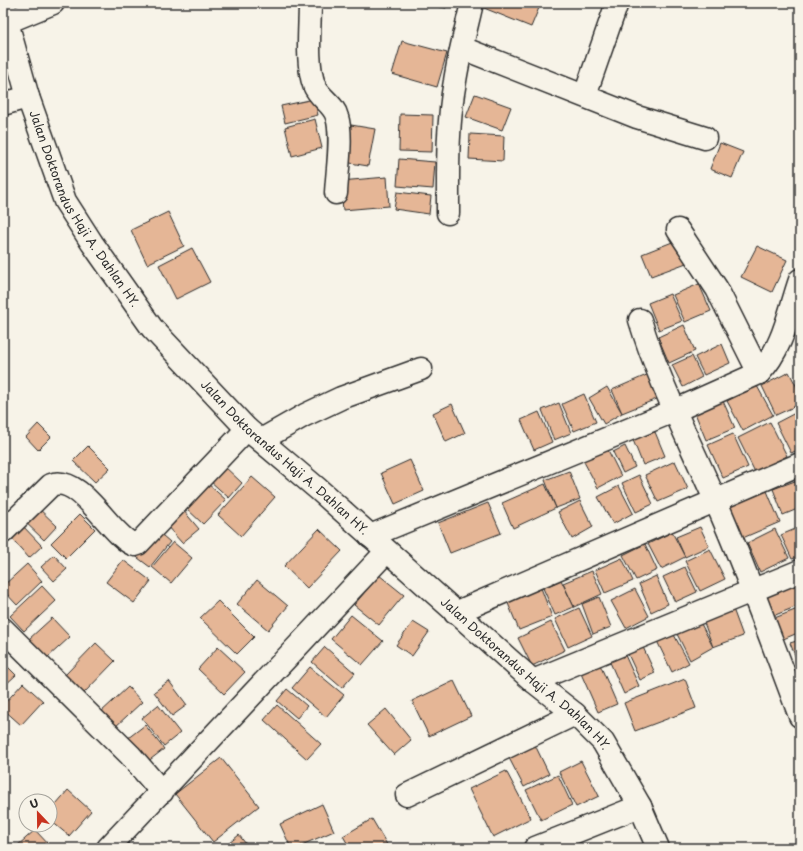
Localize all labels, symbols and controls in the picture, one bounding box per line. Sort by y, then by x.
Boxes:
street label: Jalan Doktorandus Haji A. Dahlan HY. [25,108,144,310]
street label: Jalan Doktorandus Haji A. Dahlan HY. [197,375,373,538]
street label: Jalan Doktorandus Haji A. Dahlan HY. [437,593,616,753]
north arrow [18,793,58,833]
text: U [27,794,41,813]

